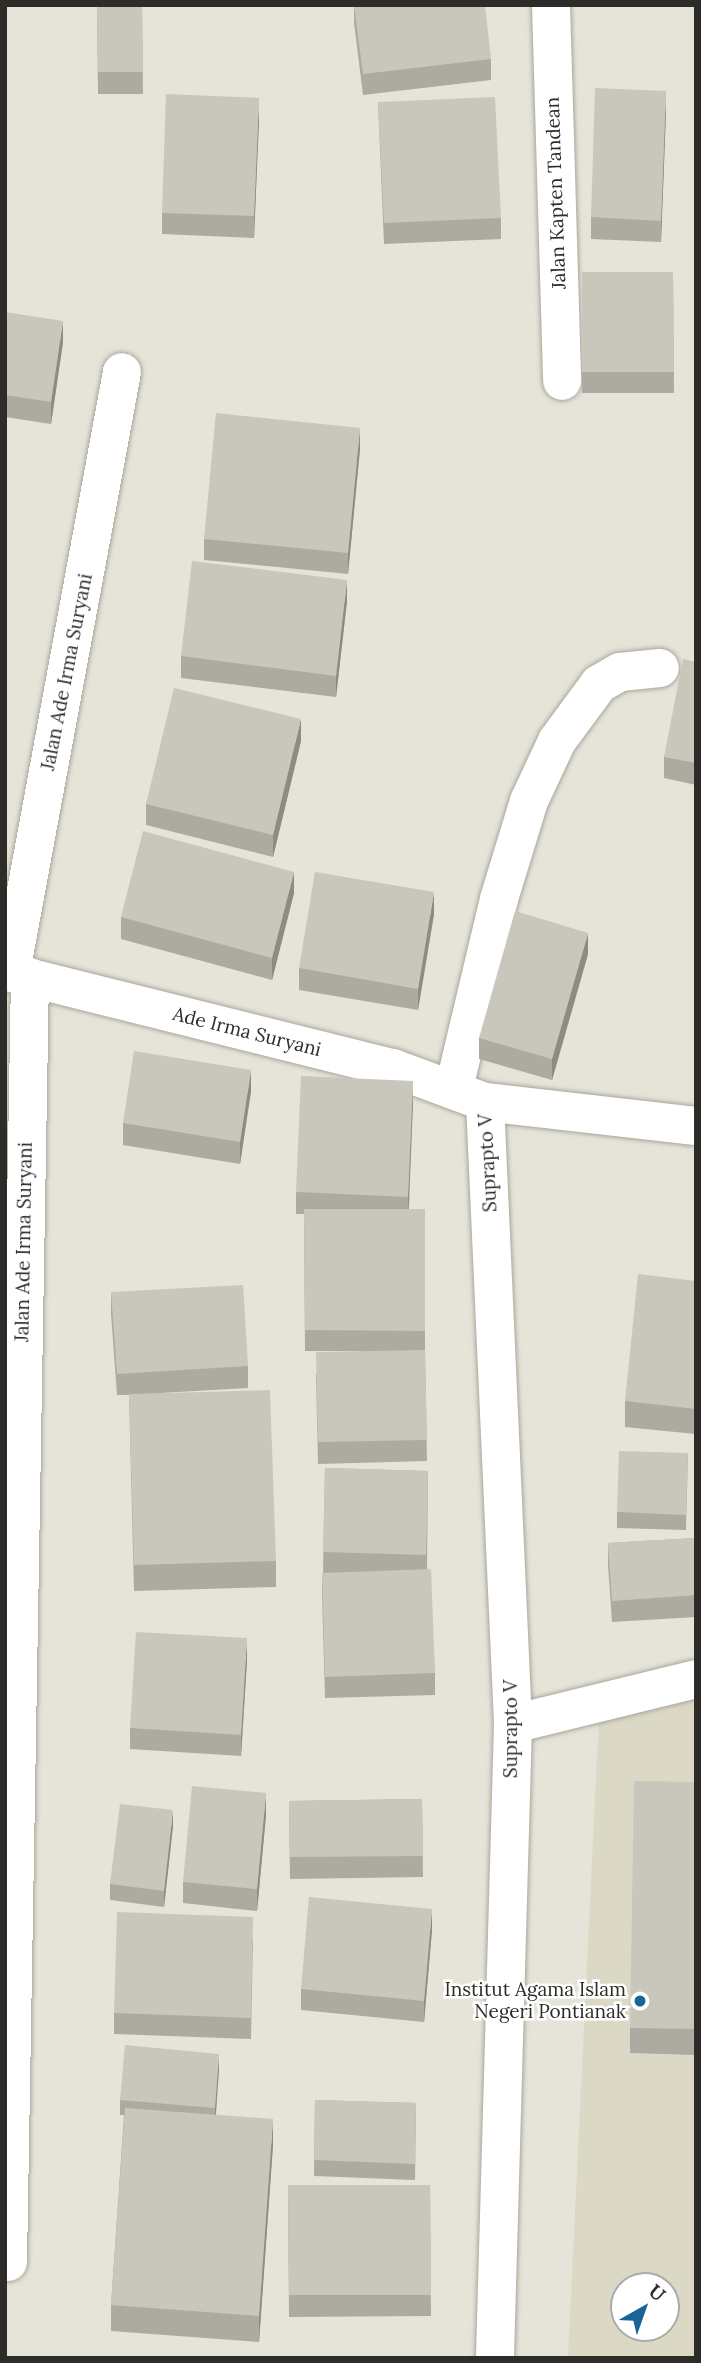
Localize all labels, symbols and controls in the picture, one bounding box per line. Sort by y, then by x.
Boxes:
street label: Jalan Kapten Tandean [541,96,571,290]
street label: Jalan Ade Irma Suryani [37,572,97,772]
street label: Ade Irma Suryani [170,1003,324,1061]
street label: Suprapto V [474,1113,502,1213]
street label: Jalan Ade Irma Suryani [11,1142,37,1342]
street label: Suprapto V [500,1680,522,1778]
place label: Institut Agama Islam Negeri Pontianak [444,1979,626,2023]
marker: Institut Agama Islam Negeri Pontianak [632,1993,648,2009]
north arrow [610,2272,680,2342]
text: U [644,2279,670,2306]

